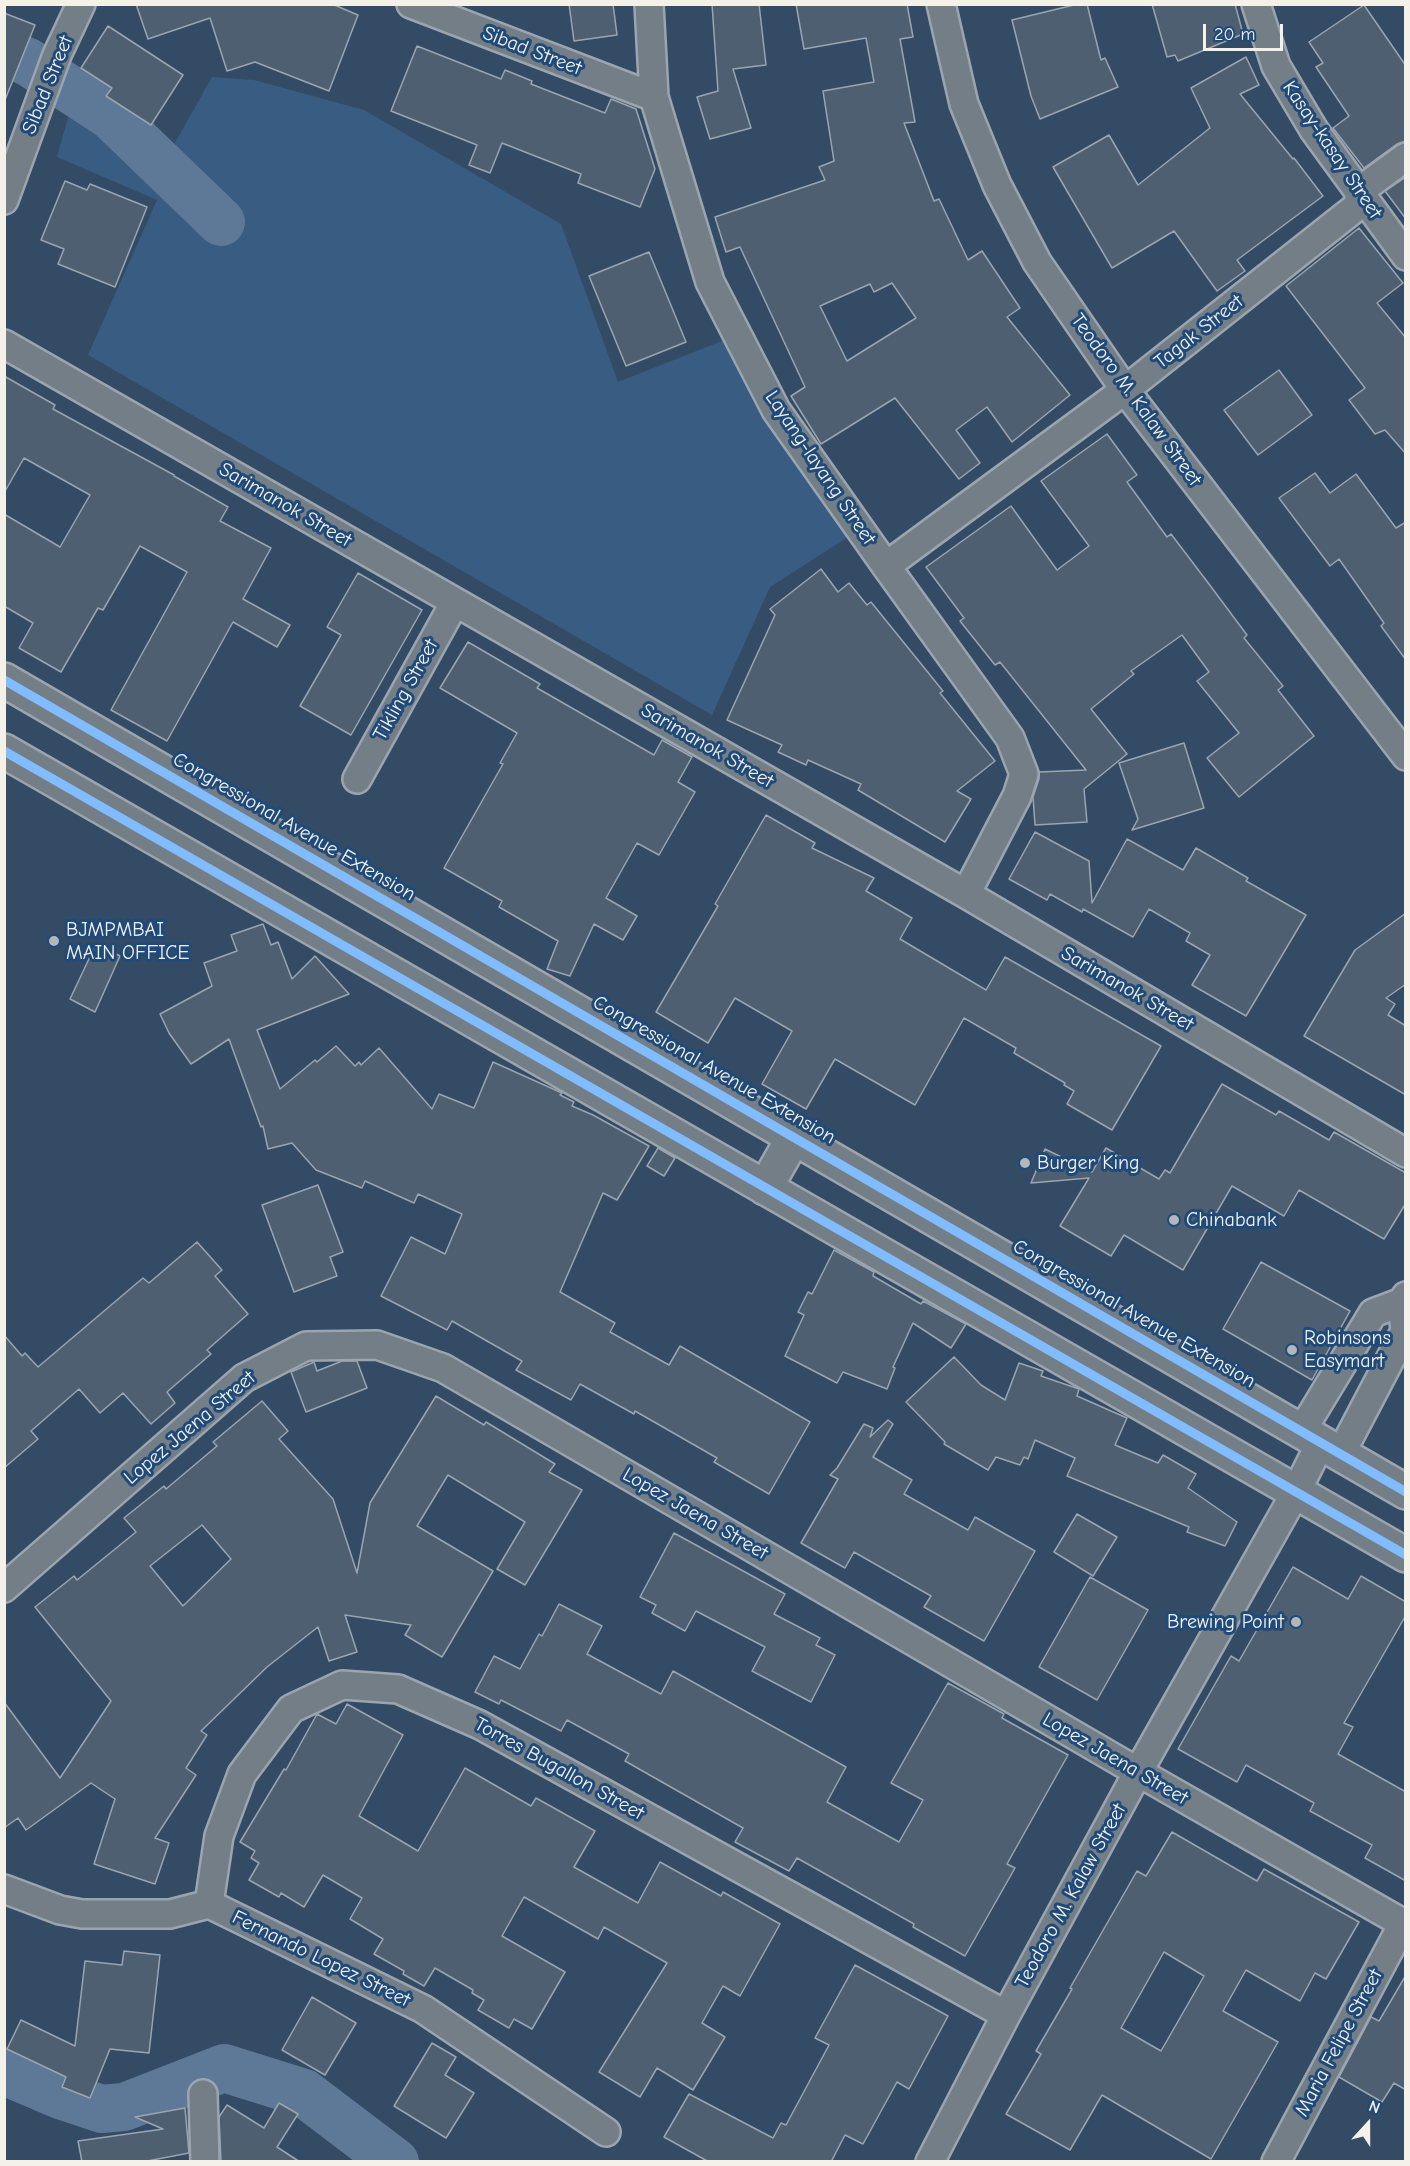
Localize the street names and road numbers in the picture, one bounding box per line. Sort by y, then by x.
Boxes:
street label: Sibad Street [479,21,585,81]
street label: Sibad Street [17,32,79,138]
street label: Kasay-kasay Street [1277,77,1387,223]
street label: Tagak Street [1150,290,1248,374]
street label: Teodoro M. Kalaw Street [1065,309,1207,491]
street label: Layang-layang Street [760,386,880,550]
street label: Sarimanok Street [215,457,355,553]
street label: Tikling Street [368,635,444,745]
street label: Sarimanok Street [637,698,777,794]
street label: Congressional Avenue Extension [168,748,420,906]
street label: Sarimanok Street [1057,941,1197,1037]
street label: Congressional Avenue Extension [588,991,840,1149]
street label: Congressional Avenue Extension [1008,1235,1260,1393]
street label: Lopez Jaena Street [120,1366,260,1490]
street label: Lopez Jaena Street [618,1463,772,1565]
street label: Lopez Jaena Street [1038,1708,1192,1810]
street label: Torres Bugallon Street [470,1712,648,1826]
street label: Teodoro M. Kalaw Street [1010,1800,1132,1992]
street label: Fernando Lopez Street [228,1905,414,2013]
street label: Maria Felipe Street [1290,1965,1388,2121]

